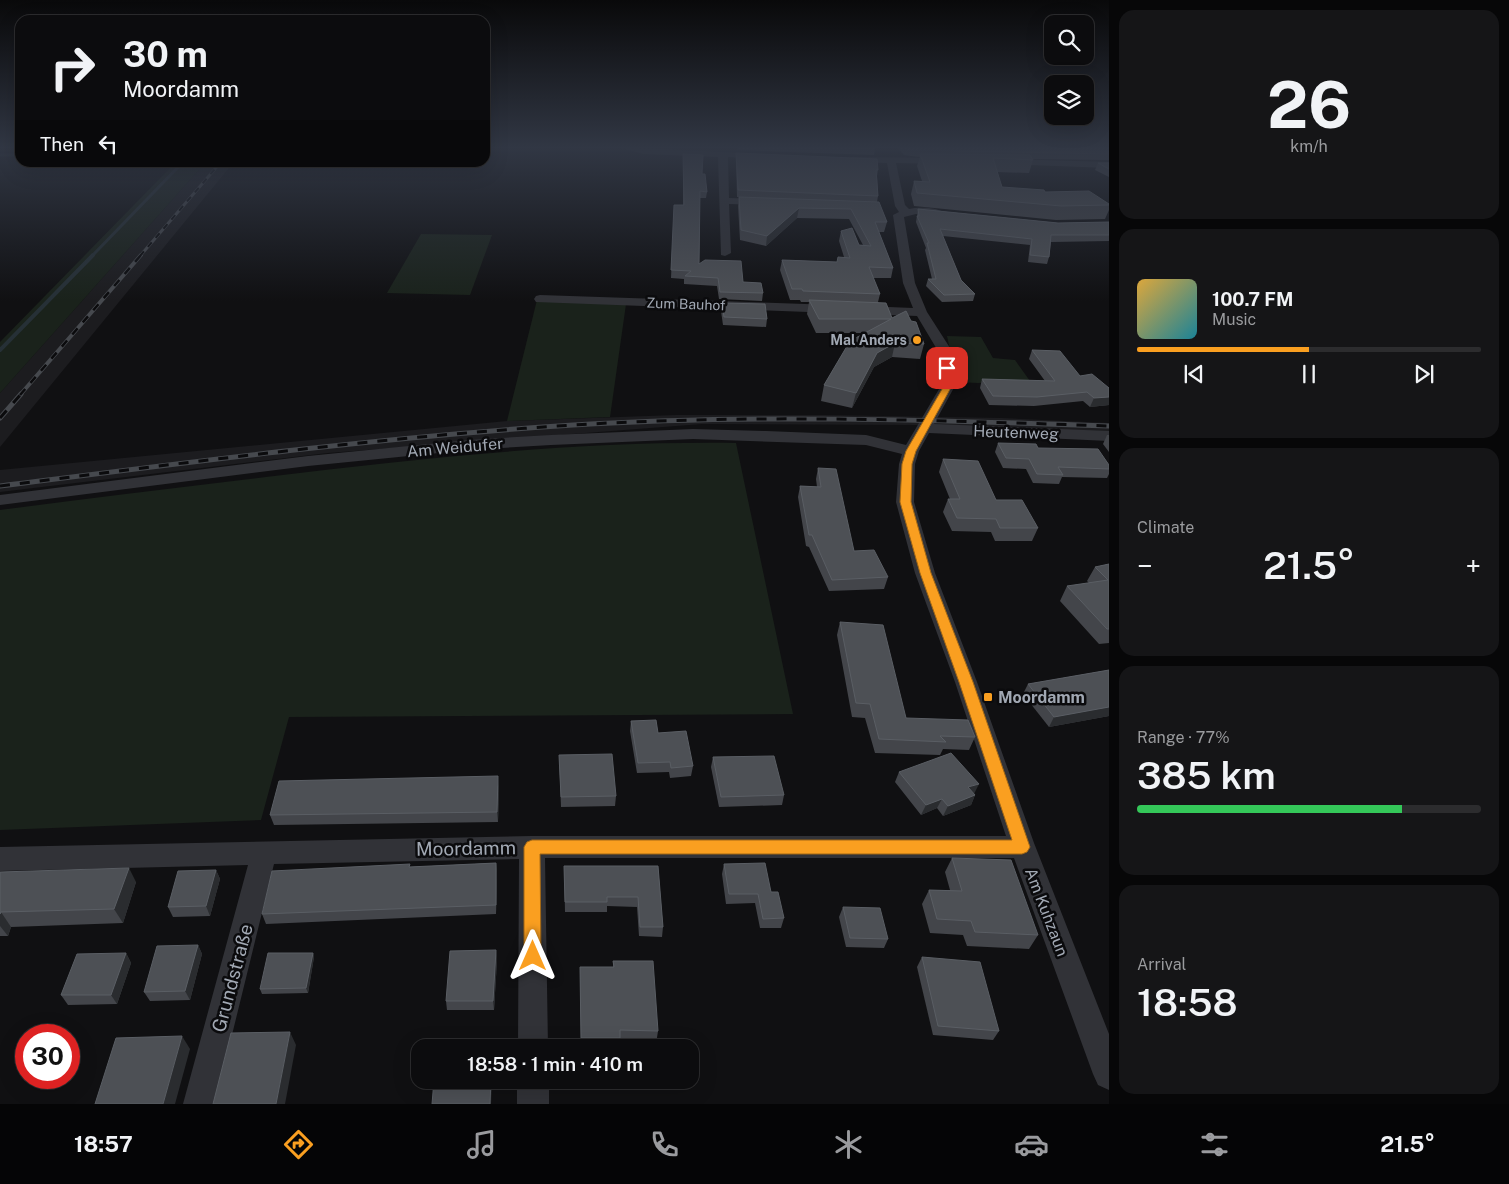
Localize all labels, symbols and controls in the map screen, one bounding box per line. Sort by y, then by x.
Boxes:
map controls [1044,15,1094,125]
button: search [1044,15,1094,65]
text: 30 m [123,34,208,75]
icon: right [40,35,105,100]
text: 26 [1267,66,1351,143]
button: layers [1044,75,1094,125]
text: Moordamm [123,76,239,102]
icon: left [94,130,122,158]
text: Then [40,133,84,155]
text: km/h [1290,137,1328,156]
text: 100.7 FM [1212,288,1293,310]
street label: Zum Bauhof [646,295,726,313]
text: Music [1212,310,1256,329]
place label: Mal Anders [830,332,907,348]
marker: Mal Anders [911,334,923,346]
pin [926,347,968,389]
icon: arrive [933,354,961,382]
icon: previous [1180,360,1208,388]
icon: pause [1295,360,1323,388]
icon: next [1410,360,1438,388]
street label: Heutenweg [973,422,1059,443]
street label: Am Weidufer [406,434,504,461]
text: Climate [1137,518,1194,537]
text: 21.5° [1263,543,1355,588]
text: − [1137,549,1153,582]
text: + [1465,549,1481,582]
place label: Moordamm [998,688,1085,707]
marker: Moordamm [982,691,994,703]
text: Range · 77% [1137,728,1230,747]
text: 385 km [1137,753,1276,798]
street label: Moordamm [416,836,516,860]
street label: Am Kuhzaun [1021,865,1072,959]
street label: Grundstraße [207,921,257,1035]
position arrow [506,929,558,981]
text: Arrival [1137,955,1186,974]
text: 18:58 [1137,980,1238,1025]
speed limit sign: 30 [15,1024,80,1089]
text: 18:58 · 1 min · 410 m [467,1053,643,1075]
icon: directions [281,1127,316,1162]
icon: music [464,1127,499,1162]
icon: phone [647,1127,682,1162]
icon: climate [831,1127,866,1162]
icon: car [1014,1127,1049,1162]
icon: filters [1197,1127,1232,1162]
text: 18:57 [74,1131,133,1157]
text: 21.5° [1380,1131,1435,1157]

